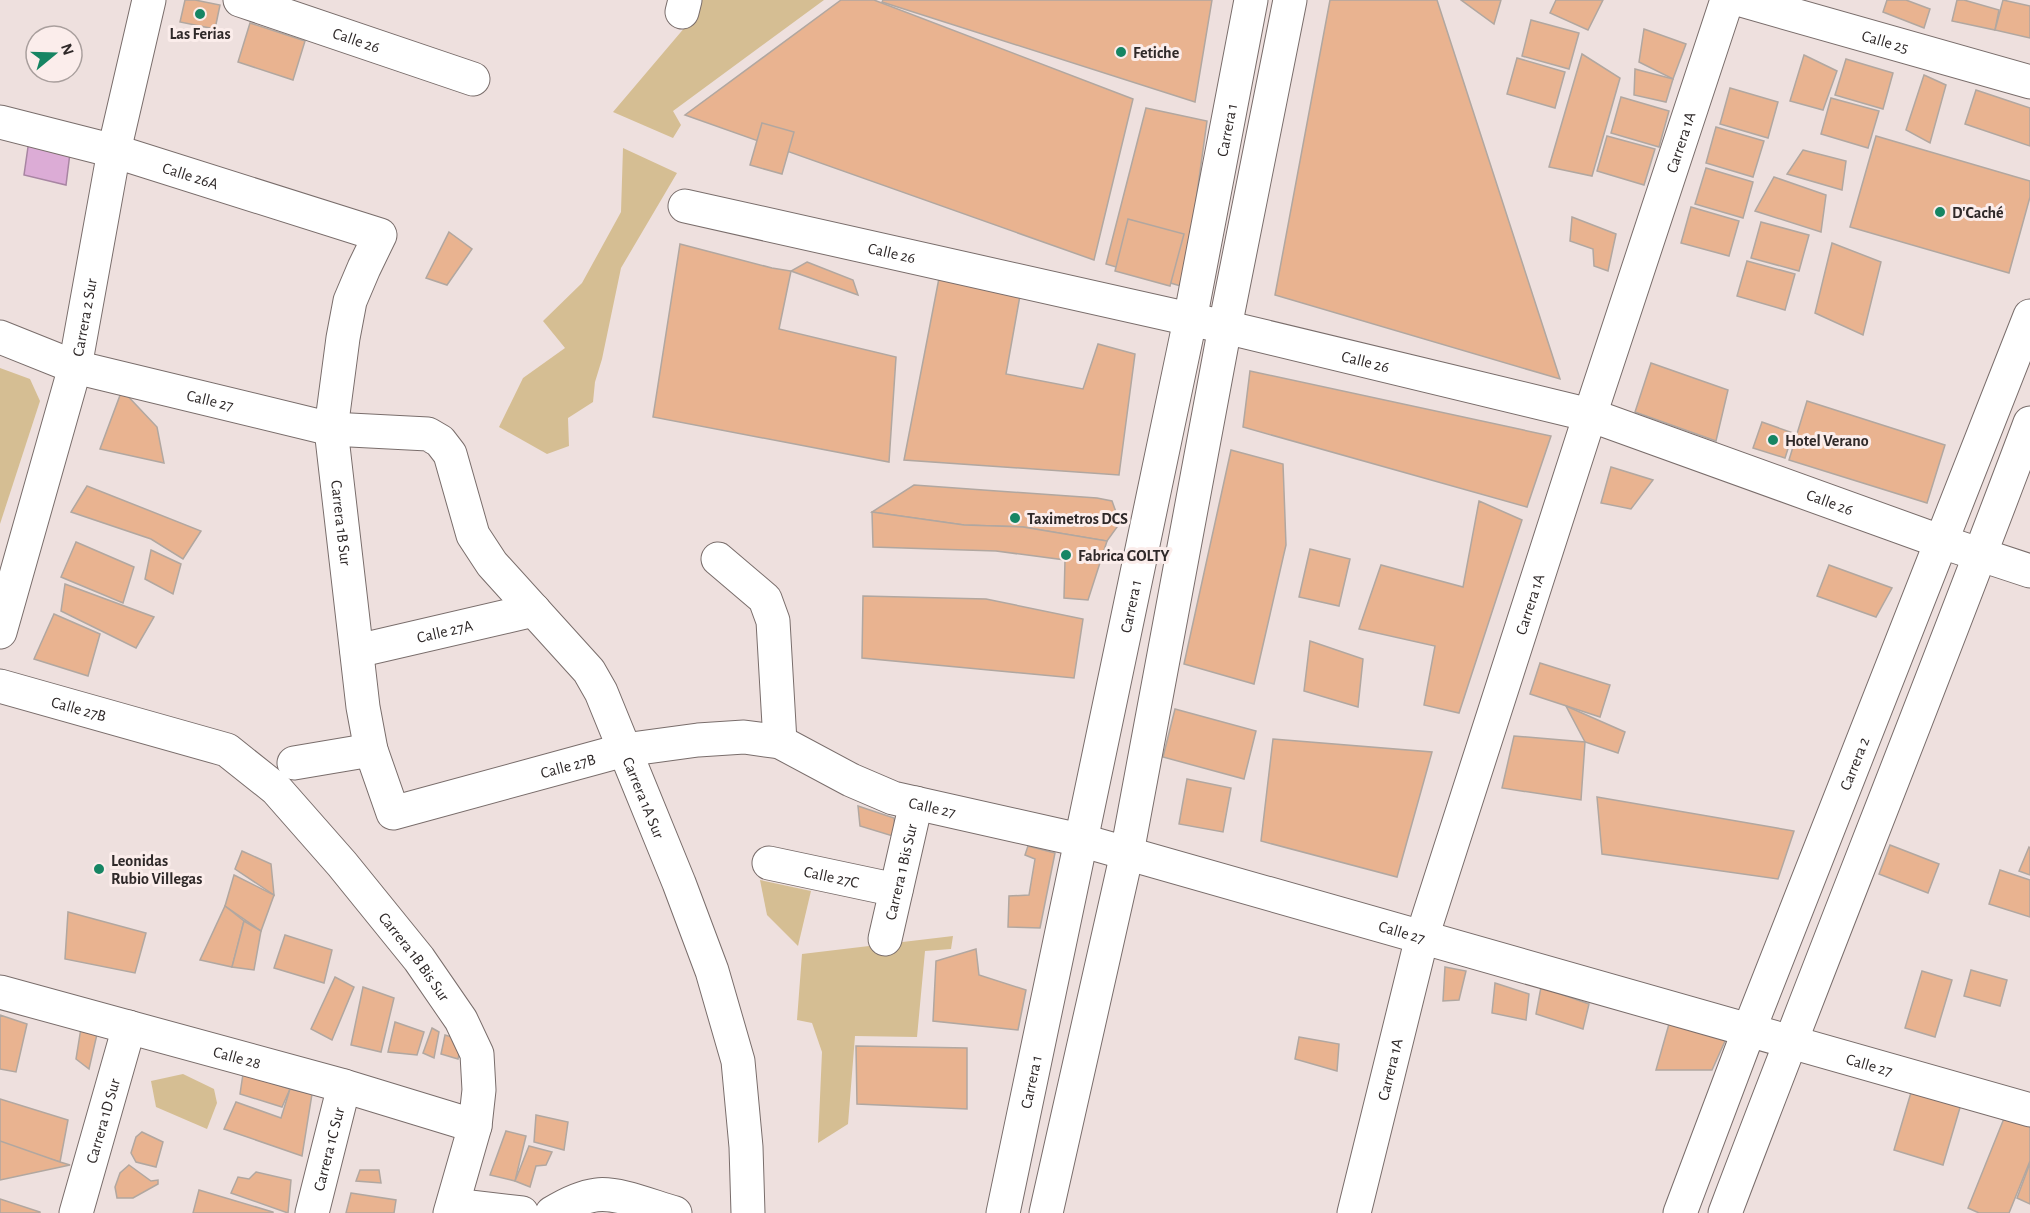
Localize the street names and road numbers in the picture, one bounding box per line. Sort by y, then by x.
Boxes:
street label: Calle 26 [331,25,382,56]
street label: Calle 25 [1860,28,1910,56]
street label: Carrera 1 [1214,102,1240,158]
street label: Carrera 1A [1664,110,1699,175]
street label: Calle 26A [160,160,220,192]
street label: Calle 26 [866,240,917,266]
street label: Carrera 2 Sur [70,276,100,358]
street label: Calle 26 [1340,348,1391,375]
street label: Calle 27 [185,387,235,414]
street label: Carrera 1B Sur [328,479,354,567]
street label: Calle 26 [1804,487,1855,518]
street label: Carrera 1A [1513,572,1547,637]
street label: Carrera 1 [1118,578,1144,634]
street label: Calle 27A [415,617,474,646]
street label: Calle 27B [49,694,108,725]
street label: Carrera 2 [1837,735,1872,793]
street label: Calle 27B [539,751,597,781]
street label: Carrera 1A Sur [619,755,667,842]
street label: Calle 27 [907,795,957,821]
street label: Carrera 1 Bis Sur [883,821,920,922]
street label: Calle 27C [802,864,860,891]
street label: Carrera 1B Bis Sur [375,909,453,1005]
street label: Calle 27 [1377,918,1427,947]
street label: Carrera 1A [1375,1037,1406,1102]
street label: Calle 28 [212,1044,263,1072]
street label: Calle 27 [1844,1051,1895,1080]
street label: Carrera 1 [1018,1054,1045,1110]
street label: Carrera 1D Sur [84,1076,123,1165]
street label: Carrera 1C Sur [311,1105,348,1193]

